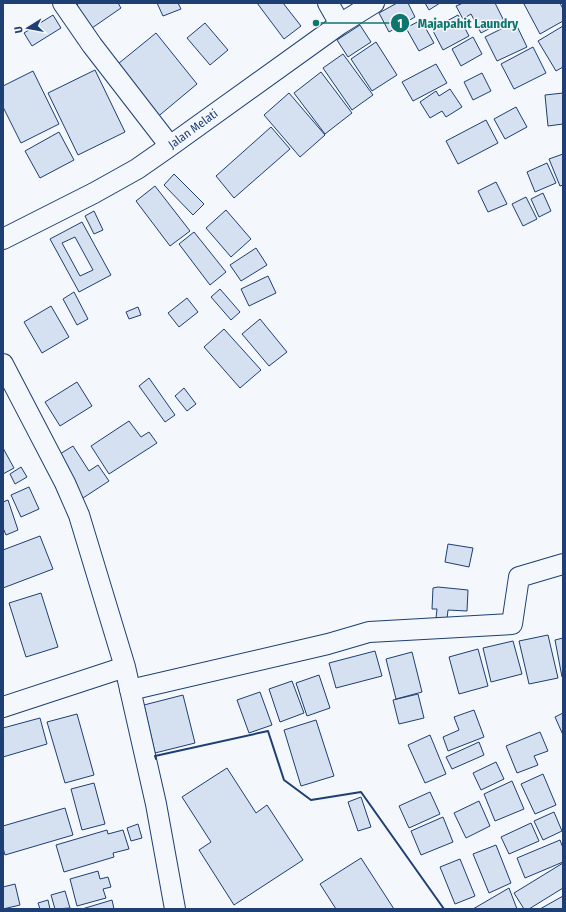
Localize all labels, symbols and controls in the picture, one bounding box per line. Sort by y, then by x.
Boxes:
north arrow [8,8,48,48]
callout: Majapahit Laundry [390,11,526,36]
text: Majapahit Laundry [418,16,519,31]
text: 1 [397,17,403,31]
text: U [12,25,26,34]
street label: Jalan Melati [166,106,220,152]

